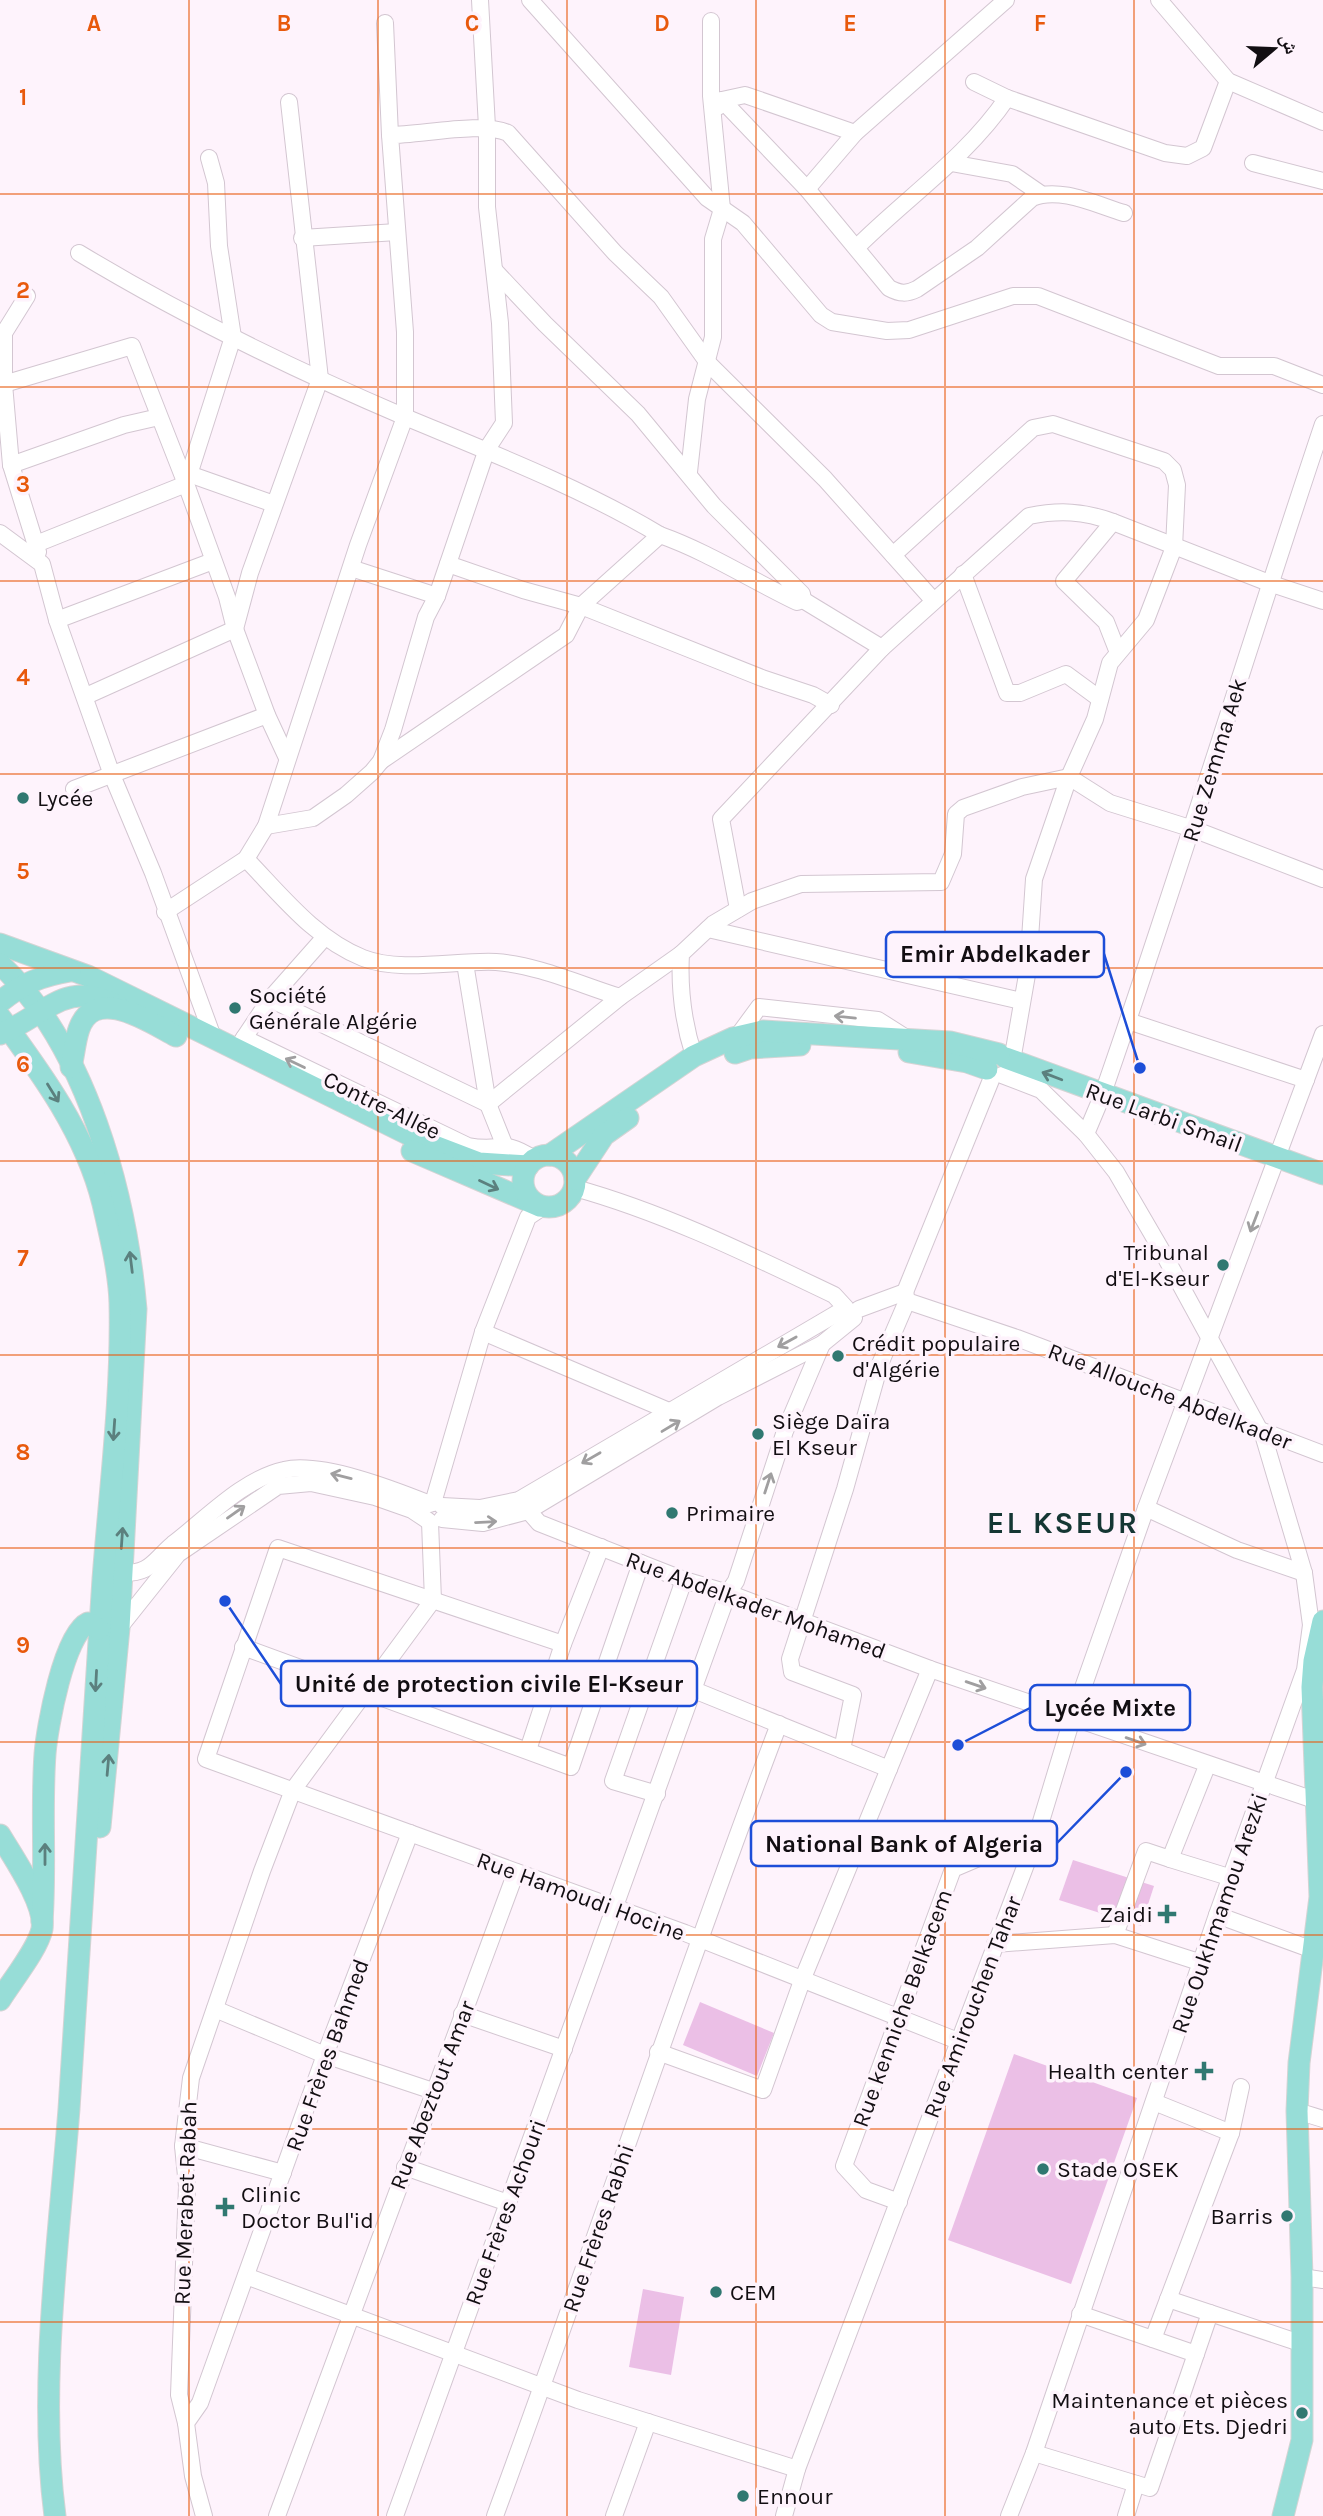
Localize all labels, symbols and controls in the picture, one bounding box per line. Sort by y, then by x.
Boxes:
text: A [87,10,101,37]
text: B [277,10,291,37]
text: C [465,10,479,37]
text: D [654,10,670,37]
text: E [843,10,857,37]
text: F [1034,10,1046,37]
north arrow [1239,14,1309,84]
text: ش [1275,31,1303,57]
text: 1 [19,84,27,111]
text: 2 [16,277,30,304]
text: 3 [16,471,30,498]
text: 4 [16,664,30,691]
street label: Rue Zemma Aek [1177,675,1252,845]
place label: Lycée [37,785,93,812]
marker: Lycée [15,790,31,806]
text: 5 [16,858,30,885]
callout: Emir Abdelkader [886,932,1104,977]
text: Emir Abdelkader [900,940,1090,968]
place label: Société Générale Algérie [249,982,417,1035]
marker: Société Générale Algérie [227,1000,243,1016]
one-way arrow [834,1010,857,1023]
text: 6 [16,1051,30,1078]
one-way arrow [285,1056,306,1069]
street label: Contre-Allée [319,1065,445,1145]
one-way arrow [1041,1069,1063,1082]
street label: Rue Larbi Smail [1082,1077,1246,1158]
one-way arrow [46,1082,60,1102]
one-way arrow [478,1179,500,1192]
one-way arrow [1246,1210,1259,1232]
place label: Tribunal d'El-Kseur [1105,1239,1210,1292]
text: 7 [17,1245,29,1272]
one-way arrow [125,1251,138,1274]
marker: Tribunal d'El-Kseur [1215,1257,1231,1273]
place label: Crédit populaire d'Algérie [852,1330,1020,1383]
one-way arrow [777,1335,797,1349]
street label: Rue Allouche Abdelkader [1044,1337,1296,1456]
marker: Crédit populaire d'Algérie [830,1348,846,1364]
place label: Siège Daïra El Kseur [772,1408,891,1461]
one-way arrow [107,1418,120,1441]
one-way arrow [661,1419,681,1433]
marker: Siège Daïra El Kseur [750,1426,766,1442]
text: 8 [16,1439,30,1466]
one-way arrow [581,1451,601,1465]
one-way arrow [331,1469,353,1482]
one-way arrow [763,1473,775,1495]
place label: Primaire [686,1500,775,1527]
one-way arrow [226,1505,245,1519]
marker: Primaire [664,1505,680,1521]
district label: EL KSEUR [987,1505,1139,1541]
one-way arrow [474,1515,497,1528]
one-way arrow [116,1527,129,1550]
street label: Rue Abdelkader Mohamed [622,1546,889,1665]
text: 9 [16,1632,30,1659]
callout: Unité de protection civile El-Kseur [281,1661,697,1706]
one-way arrow [89,1669,102,1692]
text: Unité de protection civile El-Kseur [295,1670,684,1698]
one-way arrow [964,1680,986,1692]
callout: Lycée Mixte [1030,1685,1190,1730]
text: Lycée Mixte [1044,1694,1176,1722]
one-way arrow [1125,1736,1147,1748]
one-way arrow [102,1754,115,1777]
street label: Rue Oukhmamou Arezki [1166,1789,1273,2037]
callout: National Bank of Algeria [751,1821,1057,1866]
text: National Bank of Algeria [765,1830,1043,1858]
one-way arrow [38,1843,52,1866]
street label: Rue Hamoudi Hocine [473,1846,689,1947]
street label: Rue kenniche Belkacem [847,1886,958,2131]
street label: Rue Amirouchen Tahar [918,1892,1028,2122]
place label: Zaidi [1099,1901,1153,1928]
marker: Zaidi [1159,1906,1175,1922]
street label: Rue Frères Bahmed [280,1955,375,2155]
street label: Rue Abeztout Amar [384,1996,481,2193]
place label: Health center [1047,2058,1189,2085]
marker: Health center [1194,2061,1214,2081]
street label: Rue Merabet Rabah [168,2101,203,2305]
street label: Rue Frères Achouri [459,2116,552,2309]
street label: Rue Frères Rabhi [557,2140,640,2316]
place label: Stade OSEK [1057,2156,1179,2183]
marker: Stade OSEK [1035,2161,1051,2177]
place label: Clinic Doctor Bul'id [241,2181,374,2234]
marker: Clinic Doctor Bul'id [215,2197,235,2217]
place label: Barris [1210,2203,1273,2230]
marker: Barris [1279,2208,1295,2224]
place label: CEM [730,2279,777,2306]
marker: CEM [708,2284,724,2300]
place label: Maintenance et pièces auto Ets. Djedri [1051,2387,1288,2440]
marker: Maintenance et pièces auto Ets. Djedri [1294,2405,1310,2421]
place label: Ennour [757,2483,833,2510]
marker: Ennour [735,2488,751,2504]

